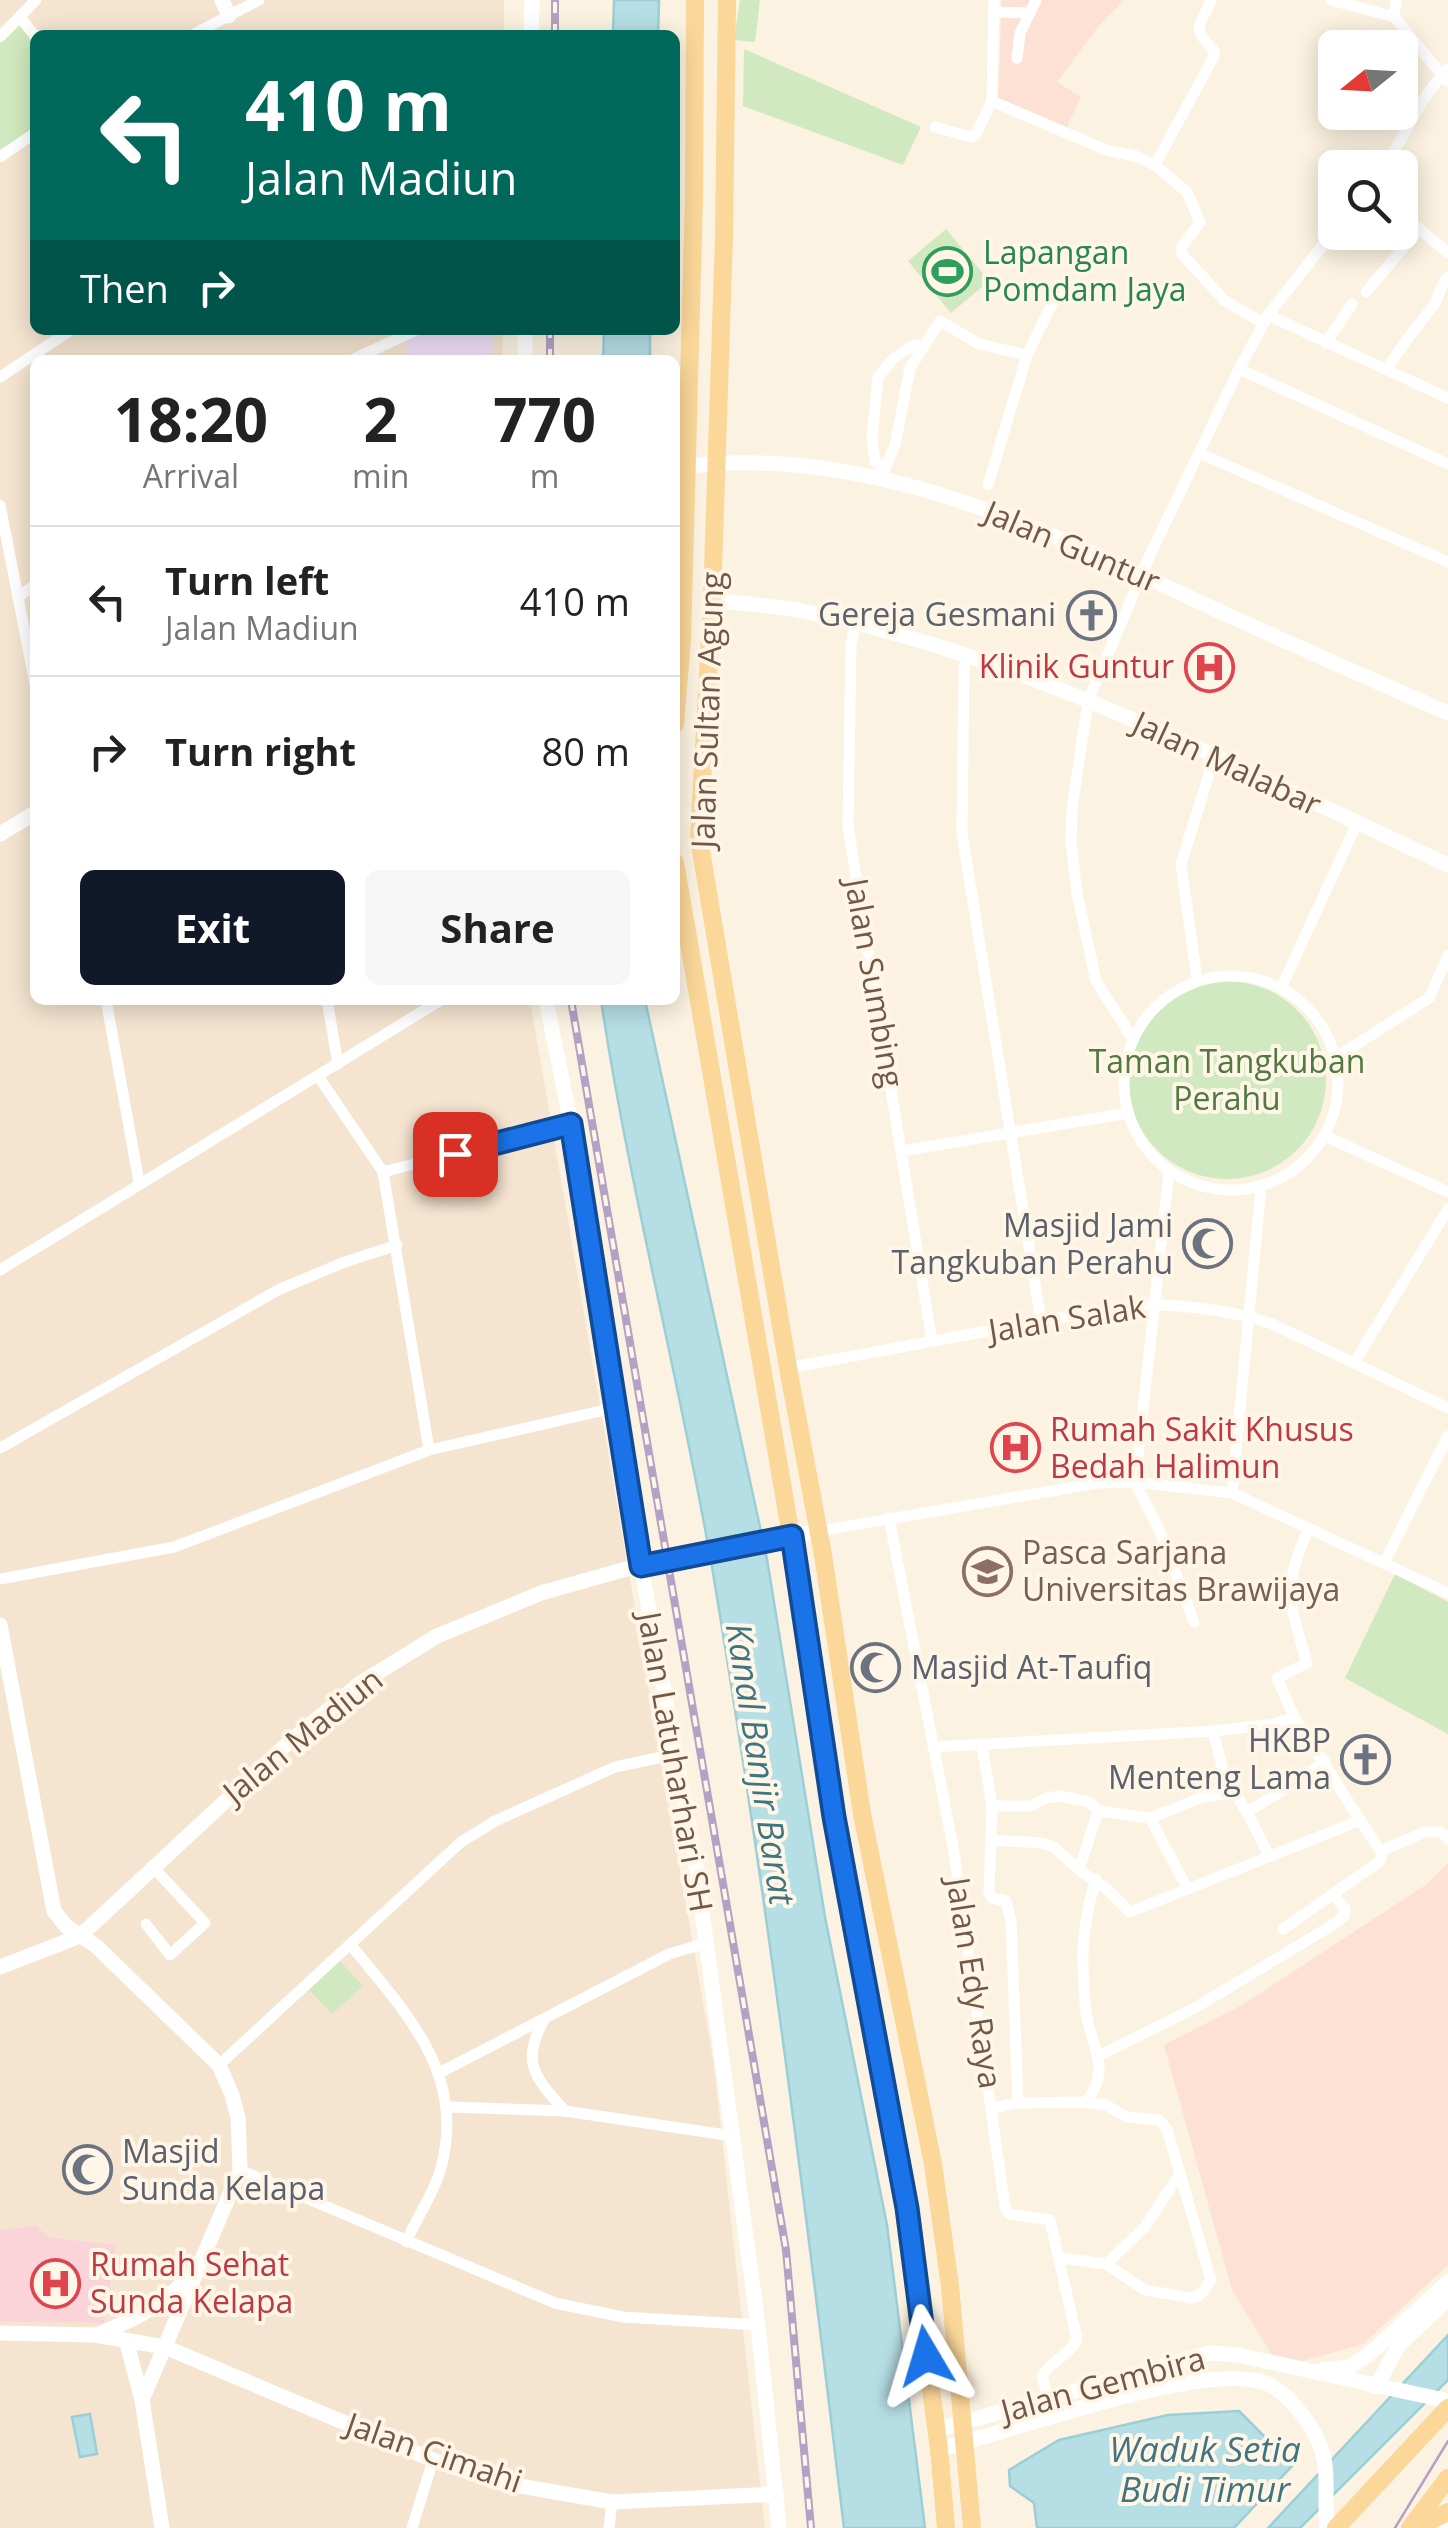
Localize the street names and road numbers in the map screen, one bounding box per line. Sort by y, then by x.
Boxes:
street label: Jalan Guntur [975,488,1167,602]
street label: Jalan Sultan Agung [680,571,733,852]
street label: Jalan Malabar [1124,699,1329,825]
street label: Jalan Sumbing [835,872,915,1091]
street label: Jalan Salak [982,1284,1148,1352]
street label: Jalan Latuharhari SH [628,1605,724,1915]
street label: Jalan Madiun [211,1657,391,1814]
street label: Jalan Edy Raya [937,1871,1013,2091]
street label: Jalan Gembira [993,2336,1209,2432]
street label: Jalan Cimahi [338,2400,528,2502]

